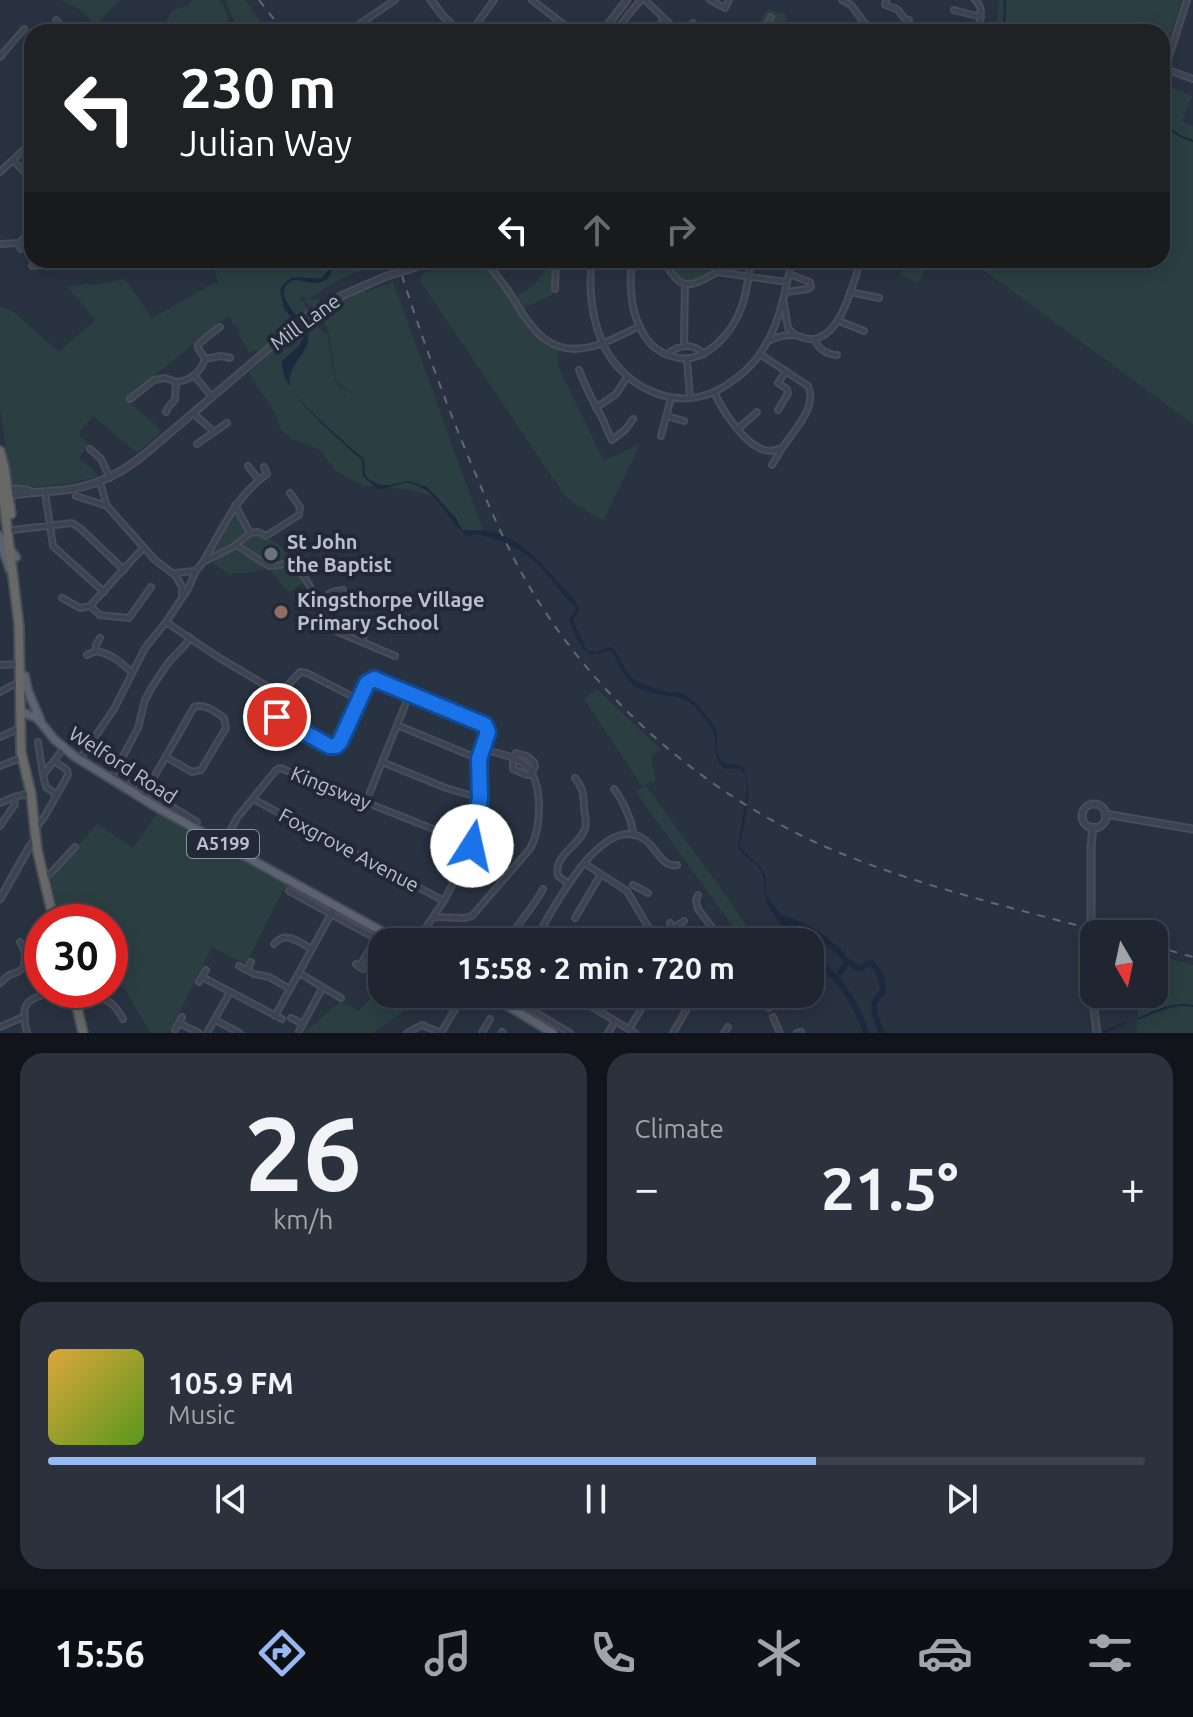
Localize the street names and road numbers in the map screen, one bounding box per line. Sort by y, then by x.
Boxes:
street label: Mill Lane [265,289,344,354]
street label: Welford Road [65,721,181,808]
street label: Kingsway [288,761,375,814]
street label: Foxgrove Avenue [275,803,423,896]
road number: A5199 [187,830,259,858]

